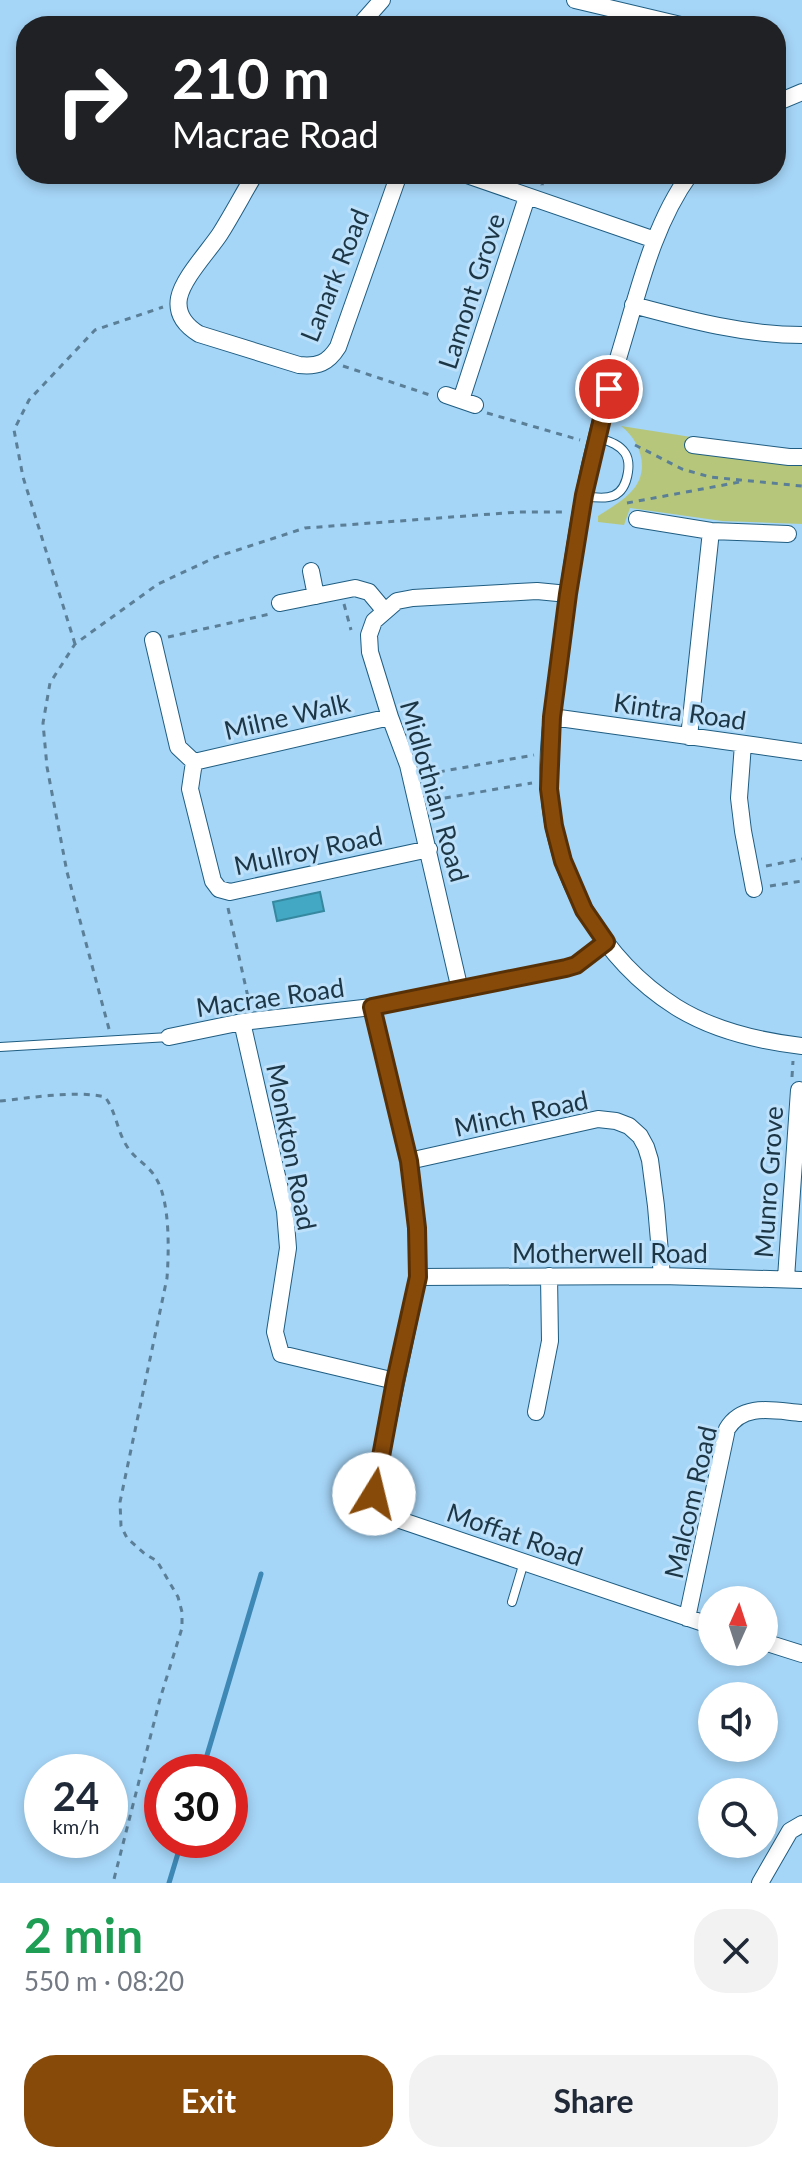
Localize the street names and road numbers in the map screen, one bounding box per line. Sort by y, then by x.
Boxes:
street label: Lanark Road [293,204,375,346]
street label: Lamont Grove [431,209,511,373]
street label: Milne Walk [221,686,354,746]
street label: Kintra Road [612,686,748,736]
street label: Midlothian Road [394,697,476,885]
street label: Mullroy Road [231,819,385,881]
street label: Macrae Road [194,971,346,1023]
street label: Monkton Road [260,1061,324,1233]
street label: Minch Road [451,1083,591,1143]
street label: Munro Grove [747,1105,789,1259]
street label: Motherwell Road [512,1237,708,1269]
street label: Malcom Road [657,1423,723,1581]
street label: Moffat Road [443,1496,587,1572]

